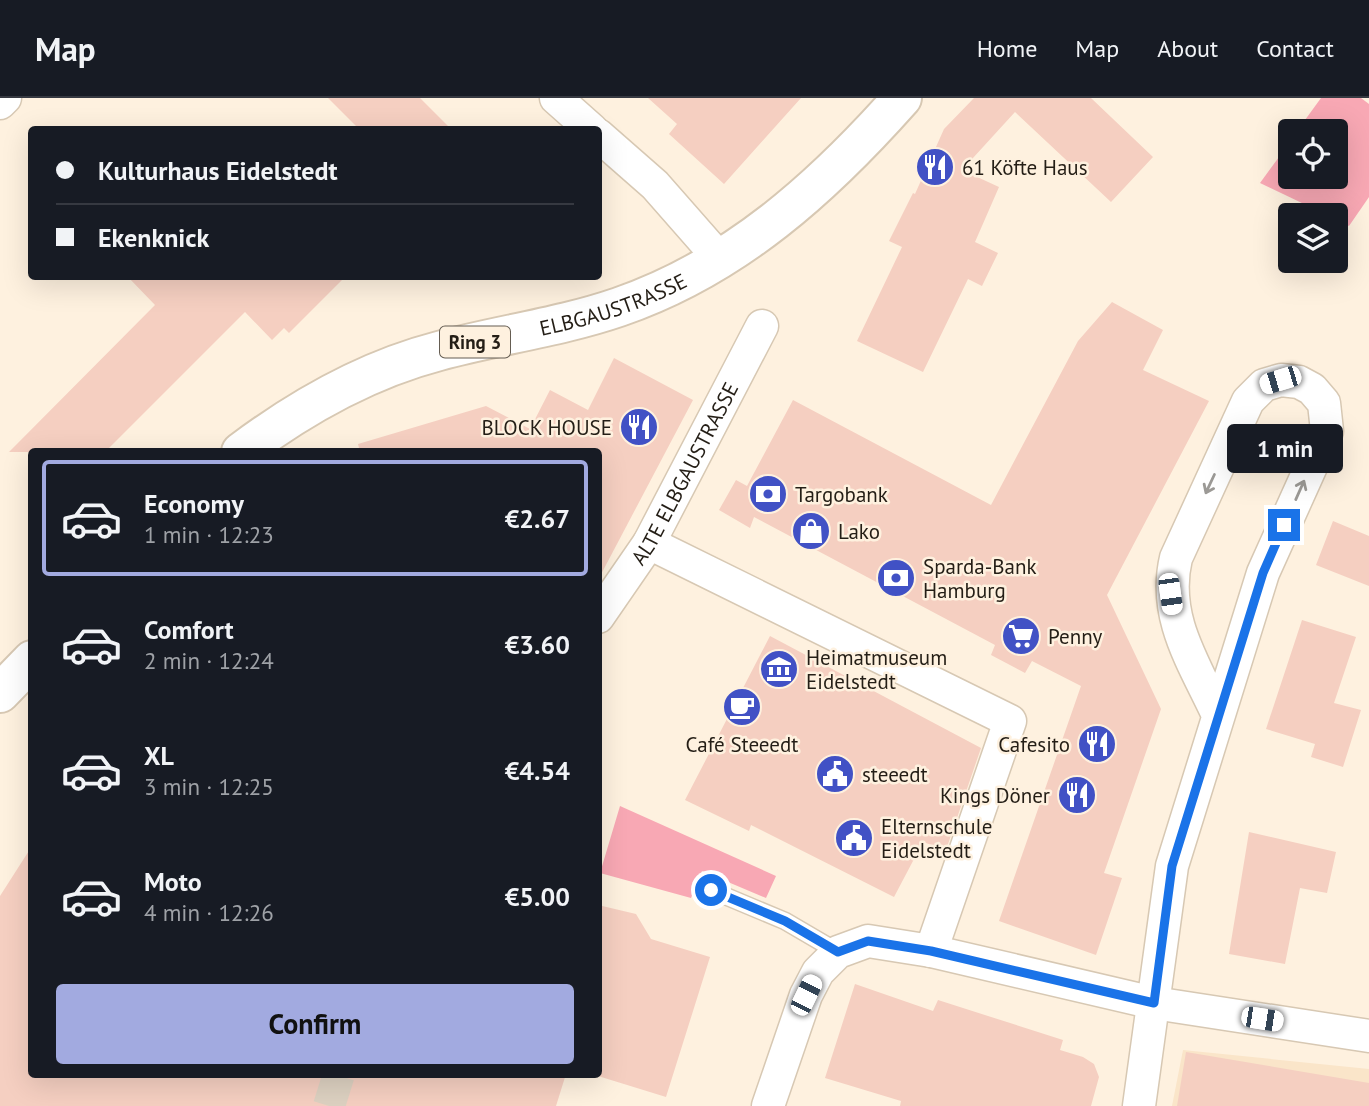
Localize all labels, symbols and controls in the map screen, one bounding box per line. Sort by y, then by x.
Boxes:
text: Map [35,27,96,70]
text: Home [977,33,1037,64]
text: Map [1075,33,1119,64]
text: About [1157,33,1218,64]
text: Contact [1256,33,1334,64]
map controls [1278,119,1348,273]
button: locate [1278,119,1348,189]
restaurant icon: 61 Köfte Haus [914,146,956,188]
text: Kulturhaus Eidelstedt [98,154,338,187]
place label: 61 Köfte Haus [962,154,1088,181]
button: layers [1278,203,1348,273]
text: Ekenknick [98,221,209,254]
street label: ELBGAUSTRASSE [537,267,691,341]
road number: Ring 3 [440,326,510,358]
car [1257,364,1304,396]
street label: ALTE ELBGAUSTRASSE [625,377,744,570]
restaurant icon: BLOCK HOUSE [618,406,660,448]
place label: BLOCK HOUSE [482,414,612,441]
callout: 1 min [1226,424,1342,472]
text: 1 min [1257,434,1313,463]
bank icon: Targobank [747,473,789,515]
one-way arrow [1203,473,1216,494]
one-way arrow [1294,480,1307,501]
place label: Targobank [795,481,888,508]
icon: car [60,487,123,550]
text: Economy [144,487,244,520]
text: €2.67 [505,502,570,535]
route end [1268,509,1300,541]
shop icon: Lako [790,510,832,552]
place label: Lako [838,518,880,545]
text: 1 min · 12:23 [144,520,274,549]
place label: Sparda-Bank Hamburg [923,553,1037,604]
bank icon: Sparda-Bank Hamburg [875,557,917,599]
car [1157,572,1184,616]
icon: car [60,613,123,676]
text: Comfort [144,613,234,646]
supermarket icon: Penny [1000,615,1042,657]
place label: Penny [1048,623,1103,650]
text: €3.60 [505,628,570,661]
place label: Heimatmuseum Eidelstedt [806,644,947,695]
text: 2 min · 12:24 [144,646,274,675]
museum icon: Heimatmuseum Eidelstedt [758,648,800,690]
cafe icon: Café Steeedt [721,686,763,728]
restaurant icon: Cafesito [1076,723,1118,765]
place label: Café Steeedt [686,731,798,758]
place label: Cafesito [998,731,1070,758]
icon: car [60,739,123,802]
text: XL [144,739,174,772]
public building icon: steeedt [814,753,856,795]
text: €4.54 [505,754,570,787]
place label: steeedt [862,761,928,788]
text: 3 min · 12:25 [144,772,274,801]
restaurant icon: Kings Döner [1056,774,1098,816]
place label: Kings Döner [940,782,1050,809]
place label: Elternschule Eidelstedt [881,813,993,864]
public building icon: Elternschule Eidelstedt [833,817,875,859]
icon: car [60,865,123,928]
text: Moto [144,865,202,898]
route start [695,874,727,906]
text: €5.00 [505,880,570,913]
text: 4 min · 12:26 [144,898,274,927]
car [788,972,825,1018]
button: Confirm [56,984,574,1064]
car [1240,1005,1285,1033]

